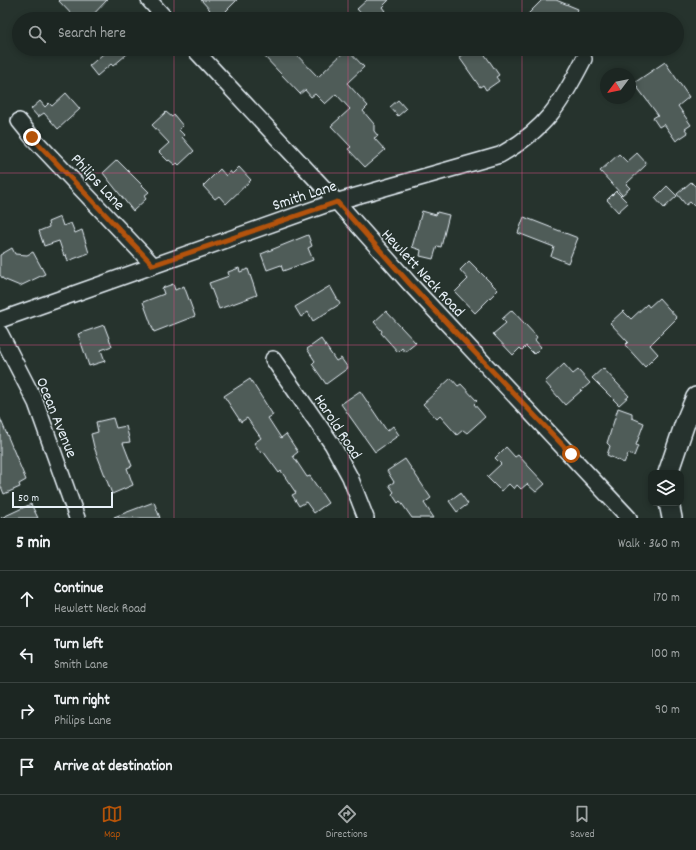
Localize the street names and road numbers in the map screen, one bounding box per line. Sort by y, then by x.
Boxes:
street label: Philips Lane [65,149,130,216]
street label: Smith Lane [270,175,340,218]
street label: Hewlett Neck Road [375,224,469,323]
street label: Ocean Avenue [29,374,82,462]
street label: Harold Road [307,390,367,465]

